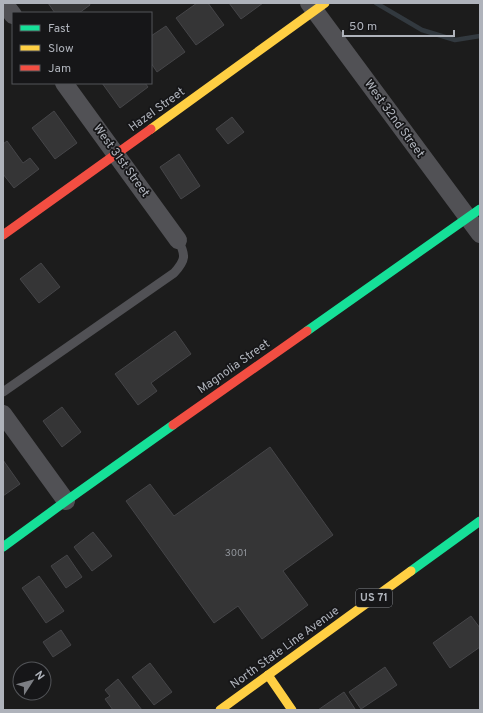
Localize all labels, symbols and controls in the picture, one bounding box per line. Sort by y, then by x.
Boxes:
legend [12,12,152,84]
scale bar [343,12,454,38]
text: 50 m [349,19,377,35]
text: Fast [48,21,70,37]
text: Slow [48,41,74,57]
text: Jam [48,61,71,77]
street label: West 32nd Street [360,77,428,161]
street label: Hazel Street [126,84,188,136]
street label: West 31st Street [89,121,153,201]
street label: Magnolia Street [195,336,273,398]
house number: 3001 [225,547,247,560]
road number: US 71 [356,589,392,607]
street label: North State Line Avenue [227,603,343,693]
north arrow [12,661,52,701]
text: N [31,668,47,683]

